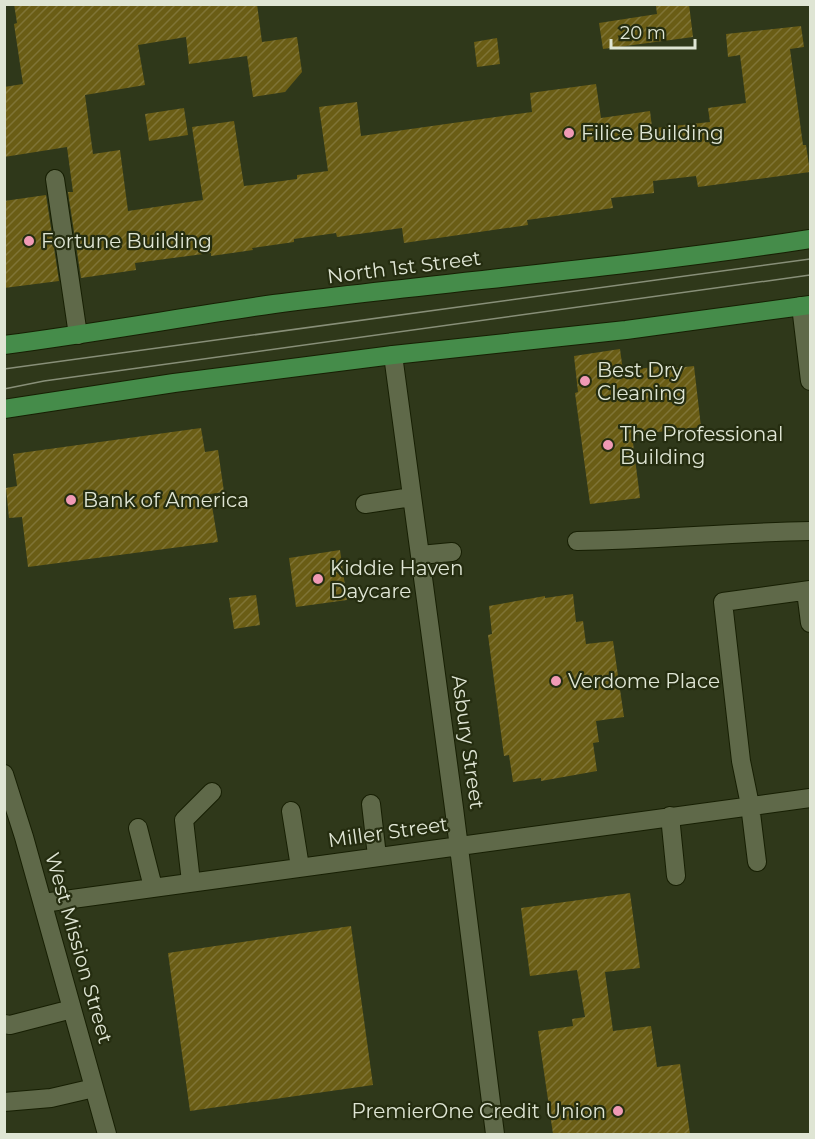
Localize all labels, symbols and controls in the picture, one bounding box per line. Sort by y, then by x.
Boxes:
scale bar [611,12,695,50]
text: 20 m [620,22,666,44]
place label: Filice Building [581,121,724,145]
marker: Filice Building [562,126,576,140]
place label: Fortune Building [41,229,212,253]
marker: Fortune Building [22,234,36,248]
street label: North 1st Street [326,246,482,288]
place label: Best Dry Cleaning [597,358,686,405]
marker: Best Dry Cleaning [578,374,592,388]
place label: The Professional Building [620,422,783,469]
marker: The Professional Building [601,438,615,452]
place label: Bank of America [83,488,249,512]
marker: Bank of America [64,493,78,507]
place label: Kiddie Haven Daycare [330,556,463,603]
marker: Kiddie Haven Daycare [311,572,325,586]
place label: Verdome Place [568,669,720,693]
street label: Asbury Street [447,673,489,811]
marker: Verdome Place [549,674,563,688]
street label: Miller Street [326,812,450,852]
street label: West Mission Street [40,850,118,1046]
place label: PremierOne Credit Union [351,1099,606,1123]
marker: PremierOne Credit Union [611,1104,625,1118]

